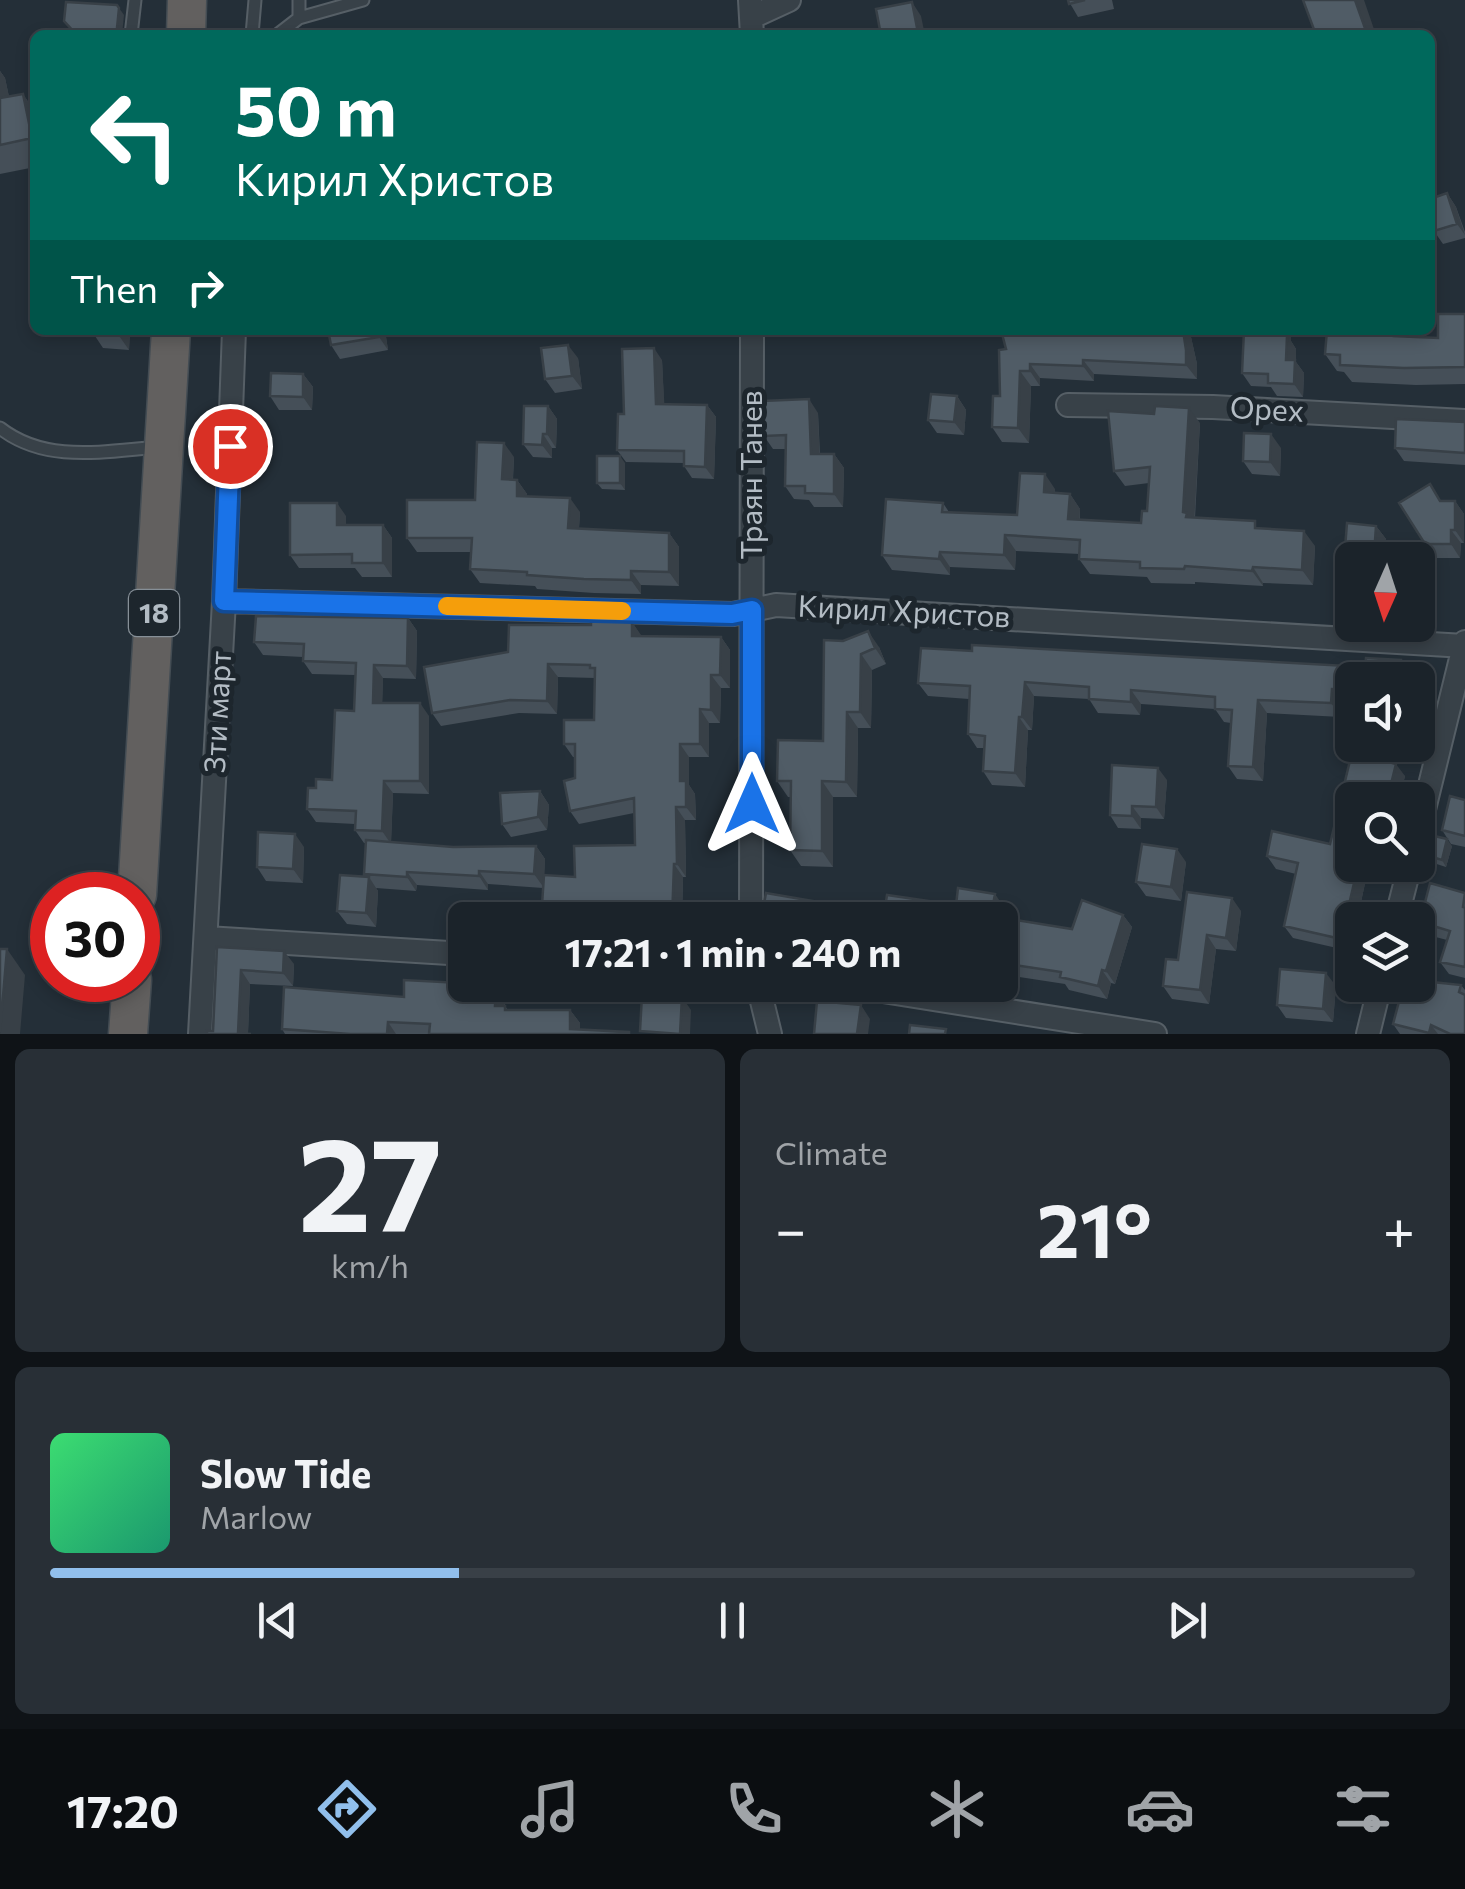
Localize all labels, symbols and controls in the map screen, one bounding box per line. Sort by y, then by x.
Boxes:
text: 50 m [235,65,397,150]
icon: left [70,70,200,200]
text: Кирил Христов [235,150,554,205]
icon: right [178,260,233,315]
text: Then [70,264,158,311]
street label: Орех [1229,387,1305,428]
street label: Траян Танев [731,390,768,560]
pin [188,404,273,489]
icon: arrive [203,419,258,474]
north arrow [1335,542,1435,642]
map controls [1335,542,1435,1002]
street label: Кирил Христов [797,585,1011,634]
road number: 18 [129,590,179,636]
street label: 3ти март [194,650,237,774]
button: sound [1335,662,1435,762]
position arrow [700,752,804,856]
button: search [1335,782,1435,882]
speed limit sign: 30 [30,872,160,1002]
button: layers [1335,902,1435,1002]
text: 17:21 · 1 min · 240 m [565,928,901,975]
text: 27 [298,1100,442,1259]
text: Climate [775,1132,888,1172]
text: 21° [1037,1182,1152,1273]
text: − [775,1194,806,1261]
text: + [1383,1194,1415,1261]
text: km/h [331,1245,409,1285]
text: Slow Tide [200,1449,371,1496]
text: Marlow [200,1496,312,1536]
icon: previous [250,1593,305,1648]
icon: pause [705,1593,760,1648]
icon: next [1160,1593,1215,1648]
icon: directions [312,1774,382,1844]
icon: music [515,1774,585,1844]
icon: phone [719,1774,789,1844]
icon: climate [922,1774,992,1844]
icon: car [1125,1774,1195,1844]
icon: filters [1328,1774,1398,1844]
text: 17:20 [67,1782,179,1837]

